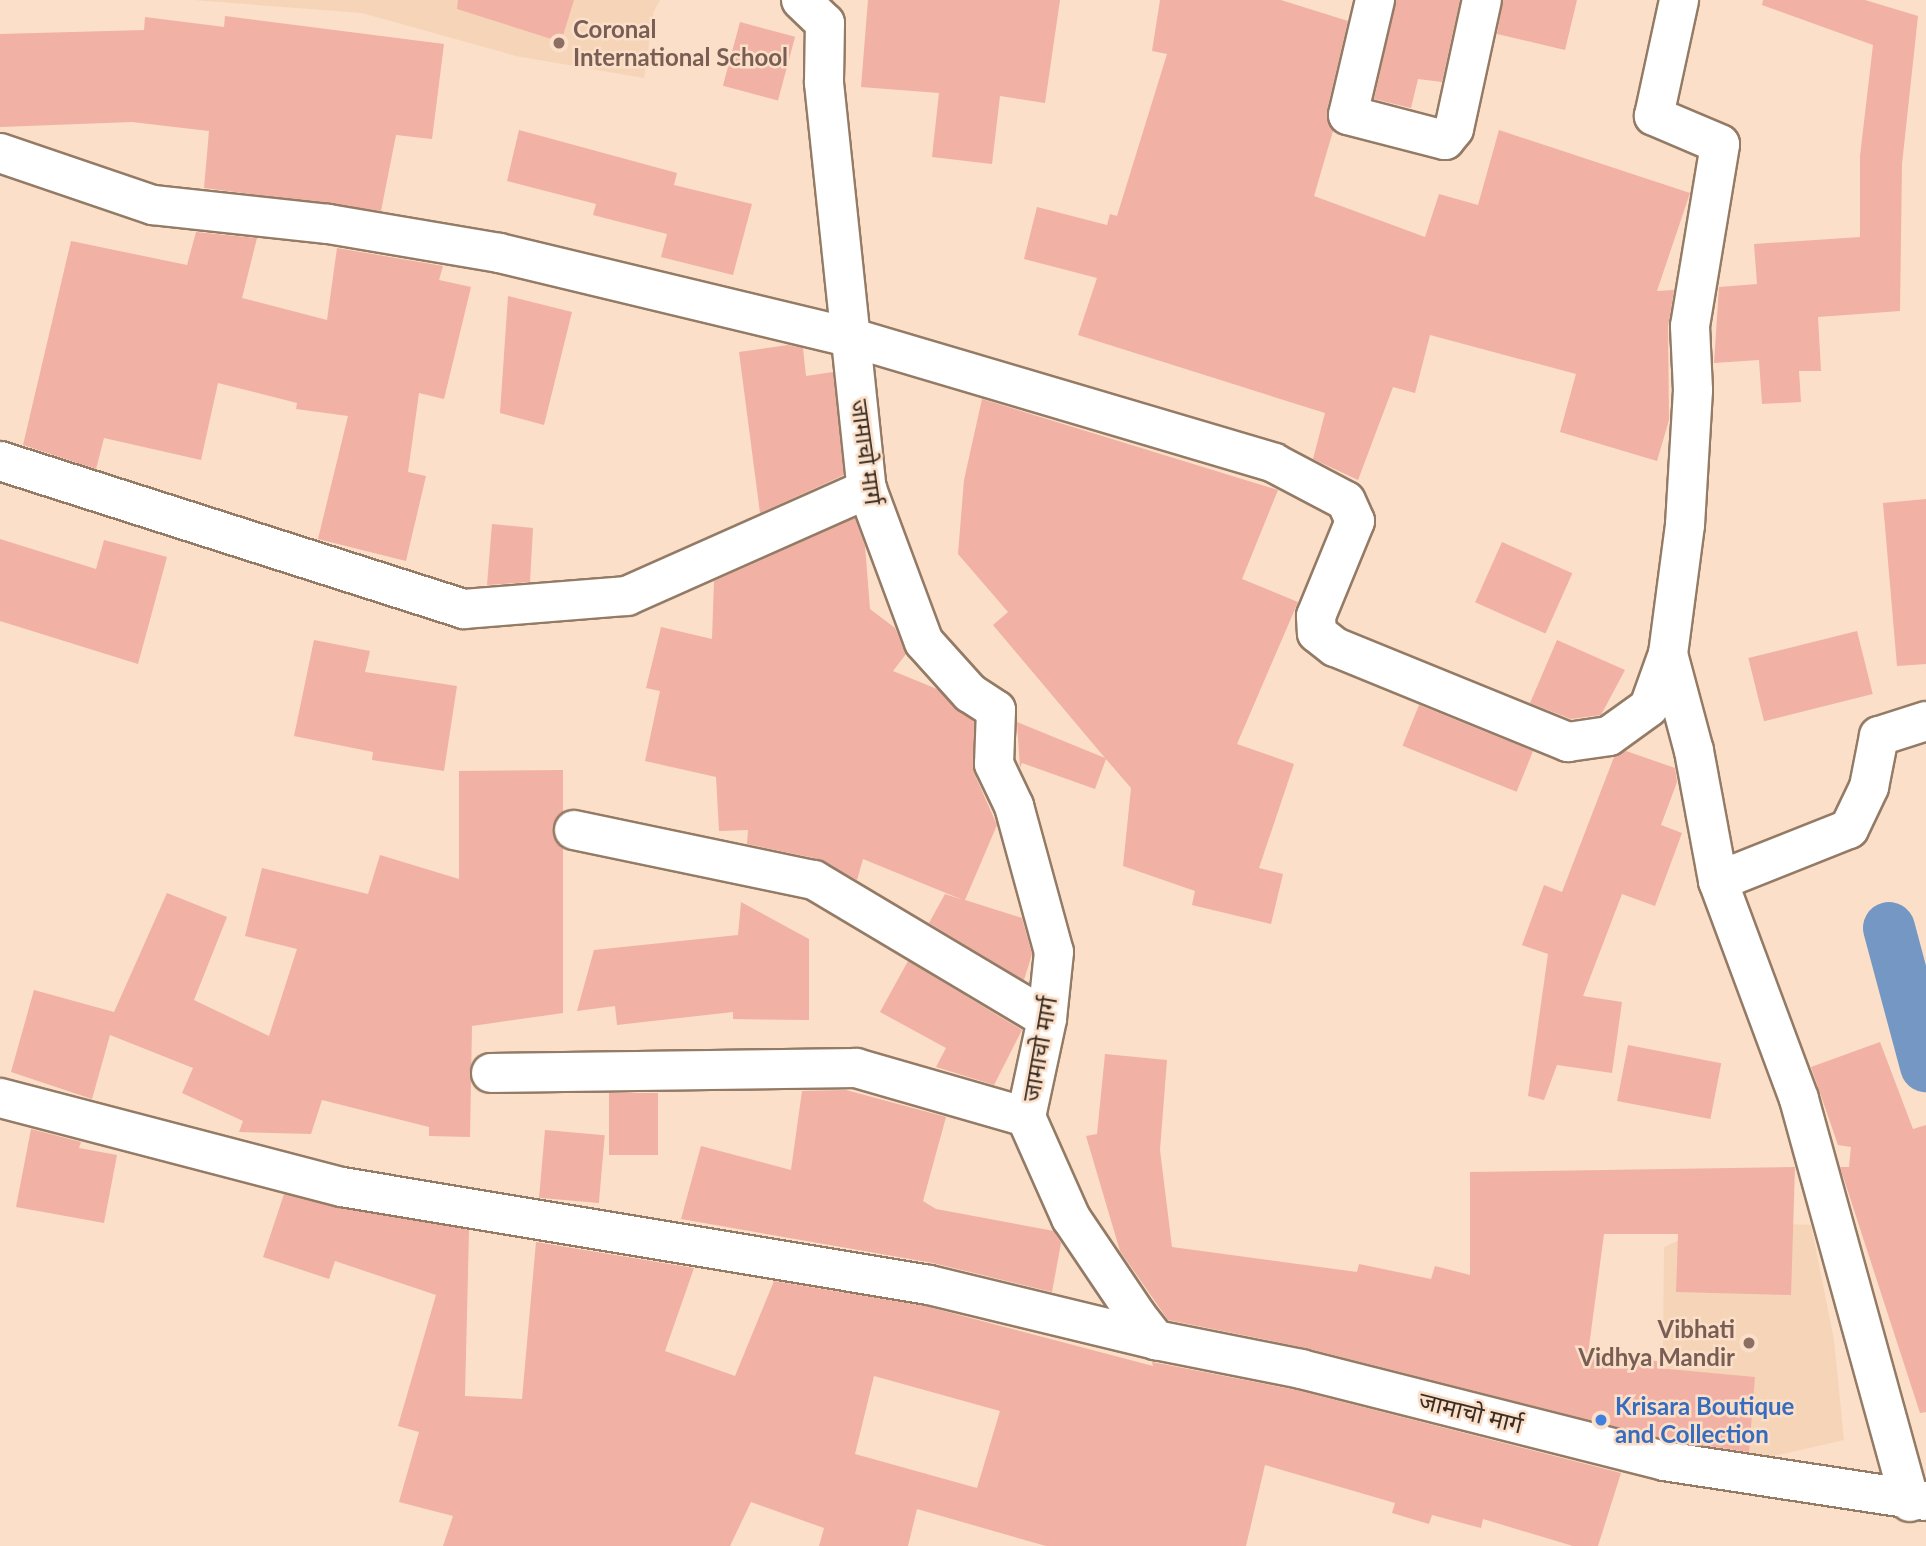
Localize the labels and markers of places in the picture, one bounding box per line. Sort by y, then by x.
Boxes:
place label: Coronal International School [573,15,788,71]
marker: Coronal International School [551,35,567,51]
place label: Vibhati Vidhya Mandir [1578,1315,1735,1371]
marker: Vibhati Vidhya Mandir [1741,1335,1757,1351]
place label: Krisara Boutique and Collection [1615,1392,1794,1448]
marker: Krisara Boutique and Collection [1593,1412,1609,1428]

